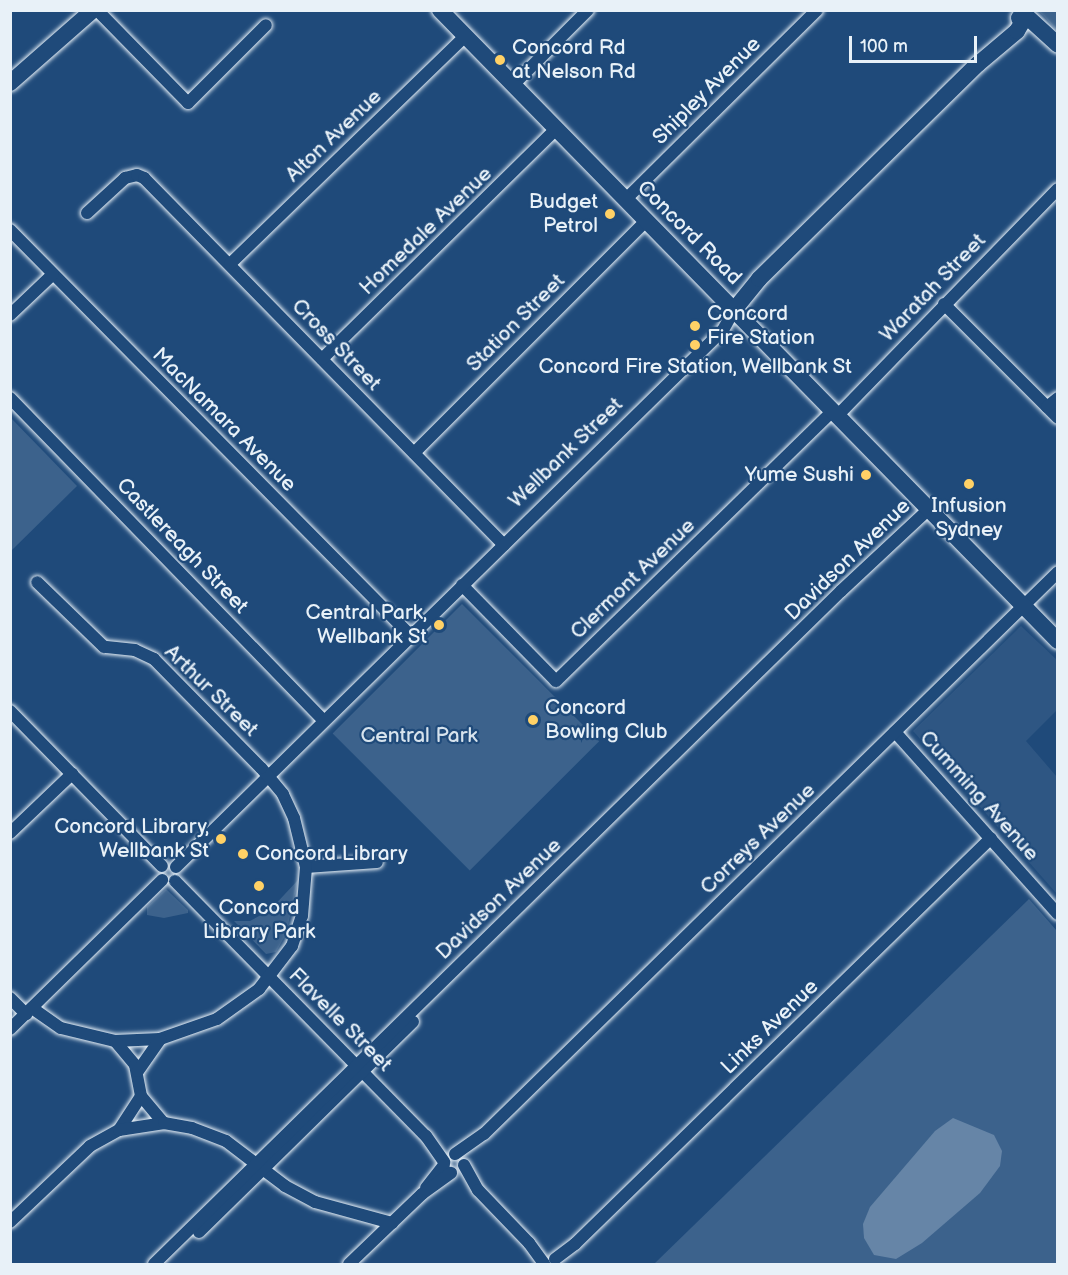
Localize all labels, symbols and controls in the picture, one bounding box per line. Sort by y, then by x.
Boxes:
scale bar [852,24,980,62]
street label: Shipley Avenue [647,31,767,151]
place label: Concord Rd at Nelson Rd [512,35,636,85]
text: 100 m [860,36,908,57]
marker: Concord Rd at Nelson Rd [493,53,507,67]
street label: Alton Avenue [281,84,387,188]
street label: Homedale Avenue [355,161,497,301]
street label: Concord Road [631,175,747,291]
place label: Budget Petrol [529,189,598,239]
marker: Budget Petrol [603,207,617,221]
street label: Waratah Street [875,228,991,348]
street label: Station Street [462,269,570,377]
street label: Cross Street [286,294,386,396]
place label: Concord Fire Station [707,301,815,351]
marker: Concord Fire Station [688,319,702,333]
marker: Concord Fire Station, Wellbank St [688,338,702,352]
street label: MacNamara Avenue [147,343,301,497]
place label: Concord Fire Station, Wellbank St [538,354,852,380]
street label: Wellbank Street [504,392,628,514]
place label: Yume Sushi [744,462,854,488]
marker: Yume Sushi [859,468,873,482]
street label: Castlereagh Street [111,473,253,619]
marker: Infusion Sydney [962,477,976,491]
place label: Infusion Sydney [931,493,1007,543]
street label: Davidson Avenue [780,494,916,626]
street label: Clermont Avenue [566,513,700,645]
place label: Central Park, Wellbank St [306,600,427,650]
marker: Central Park, Wellbank St [432,618,446,632]
street label: Arthur Street [159,640,263,742]
place label: Concord Bowling Club [545,695,668,745]
marker: Concord Bowling Club [526,713,540,727]
park label: Central Park [360,723,478,749]
street label: Cumming Avenue [914,726,1044,866]
street label: Correys Avenue [695,778,821,900]
place label: Concord Library, Wellbank St [54,814,209,864]
marker: Concord Library, Wellbank St [214,832,228,846]
street label: Davidson Avenue [431,833,567,965]
place label: Concord Library [255,841,408,867]
marker: Concord Library [236,847,250,861]
marker: Concord Library Park [252,879,266,893]
place label: Concord Library Park [202,895,316,945]
street label: Flavelle Street [283,963,397,1077]
street label: Links Avenue [716,974,824,1080]

